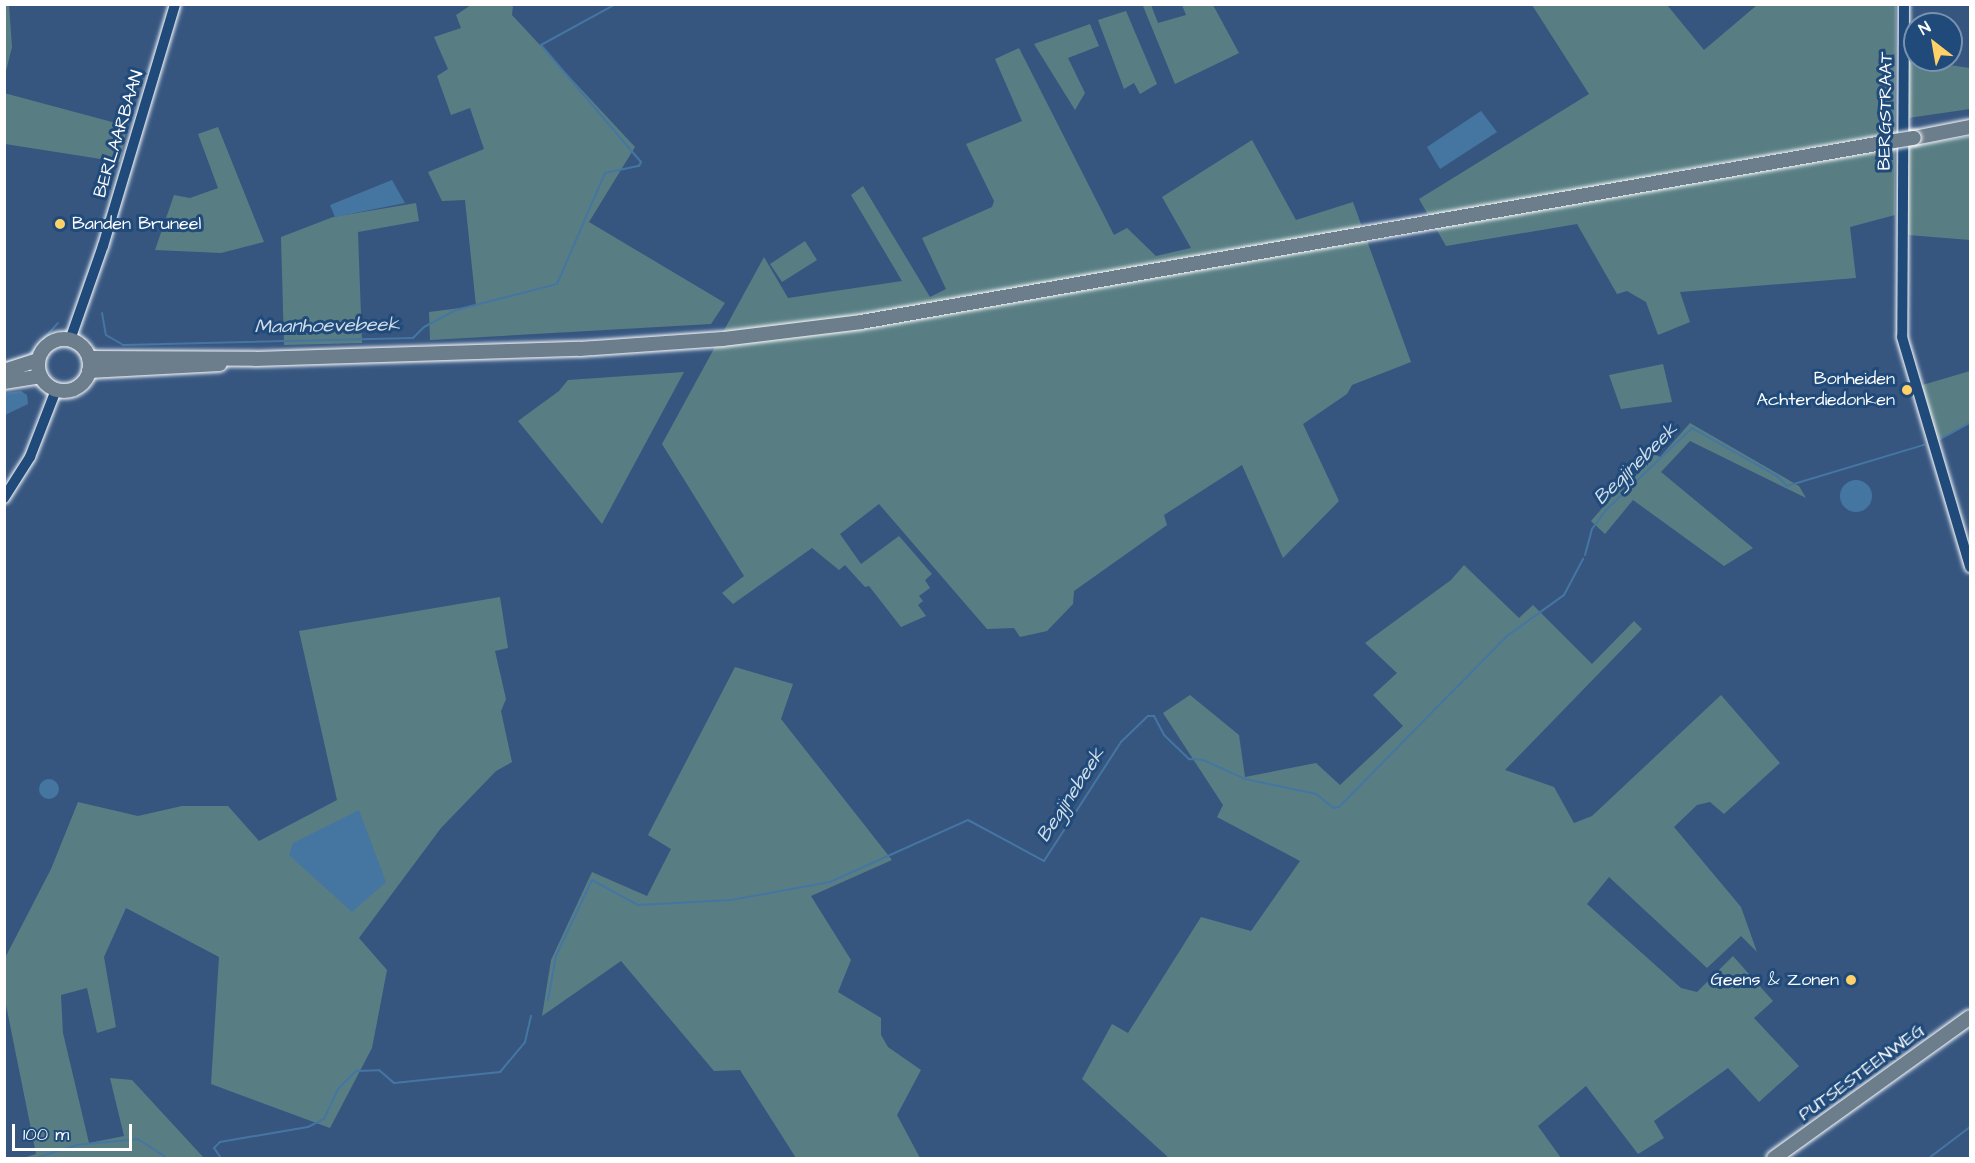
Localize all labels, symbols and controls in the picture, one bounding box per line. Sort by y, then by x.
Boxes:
north arrow [1903,12,1963,72]
text: N [1915,16,1935,40]
street label: BERGSTRAAT [1874,52,1898,170]
street label: BERLAARBAAN [89,68,149,200]
place label: Banden Bruneel [72,213,201,235]
marker: Banden Bruneel [53,217,67,231]
water label: Maanhoevebeek [254,313,400,339]
place label: Bonheiden Achterdiedonken [1756,369,1895,412]
marker: Bonheiden Achterdiedonken [1900,383,1914,397]
water label: Begijnebeek [1589,418,1683,510]
water label: Begijnebeek [1032,743,1110,847]
place label: Geens & Zonen [1711,969,1839,991]
marker: Geens & Zonen [1844,973,1858,987]
street label: PUTSESTEENWEG [1795,1020,1929,1126]
scale bar [15,1112,135,1150]
text: 100 m [23,1122,69,1147]

